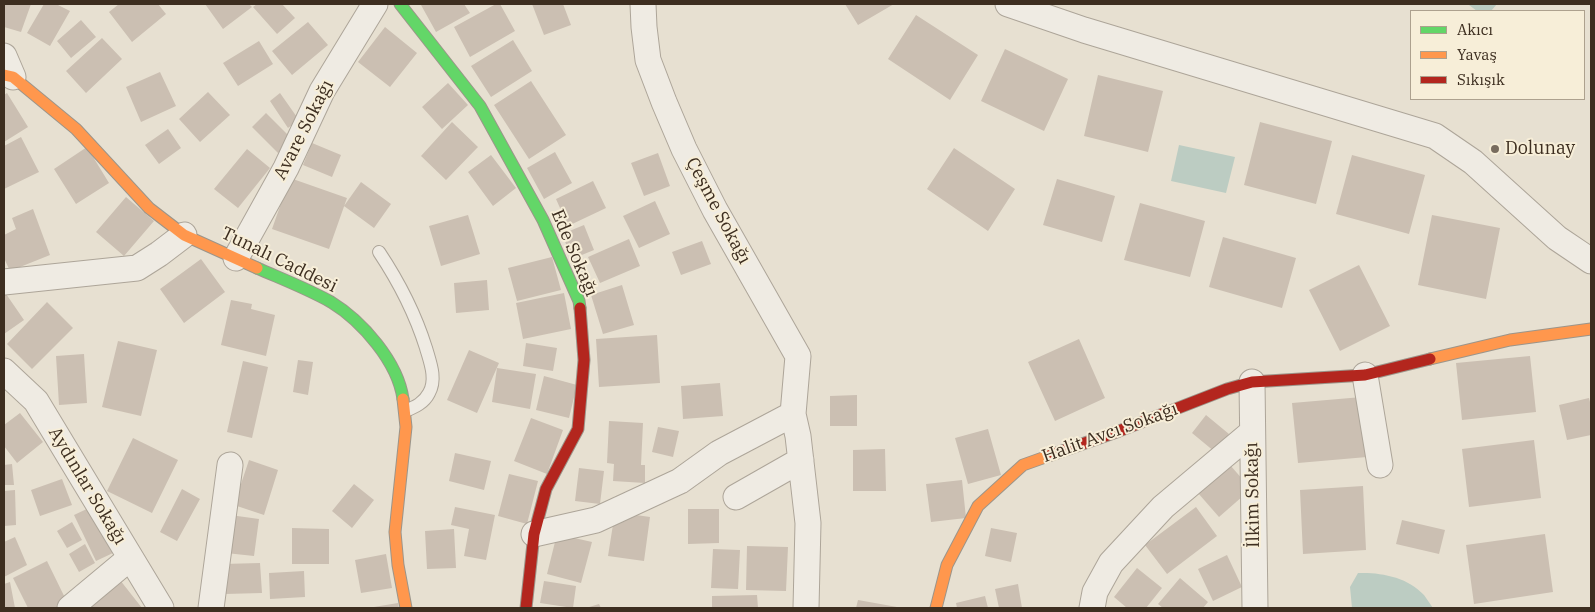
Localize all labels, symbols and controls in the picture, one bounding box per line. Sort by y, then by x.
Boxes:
legend [1410,10,1585,100]
text: Akıcı [1457,20,1493,39]
text: Yavaş [1457,45,1497,64]
text: Sıkışık [1457,70,1505,89]
street label: Avare Sokağı [270,76,338,184]
place label: Dolunay [1505,138,1575,160]
marker: Dolunay [1489,143,1501,155]
street label: Çeşme Sokağı [681,154,755,268]
street label: Ede Sokağı [546,206,602,300]
street label: Tunalı Caddesi [217,223,341,297]
street label: Halit Avcı Sokağı [1039,398,1181,468]
street label: Aydınlar Sokağı [43,423,131,549]
street label: İlkim Sokağı [1241,442,1265,548]

